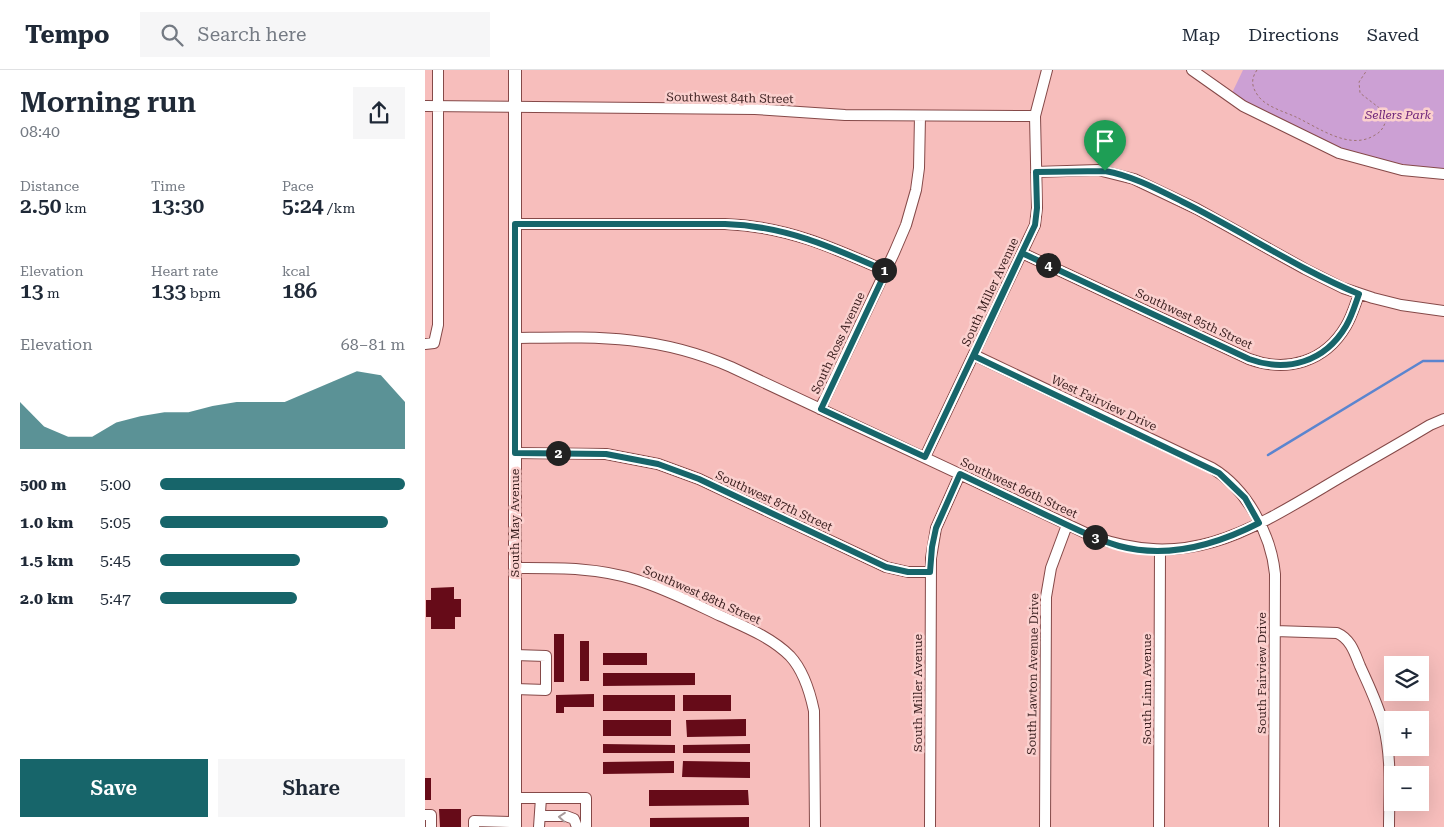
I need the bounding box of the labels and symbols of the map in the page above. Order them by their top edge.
street label: Southwest 84th Street [666,90,794,106]
park label: Sellers Park [1364,108,1432,122]
pin [1084,120,1126,171]
street label: South Miller Avenue [959,235,1021,348]
pin: 4 [1035,252,1061,278]
pin: 1 [871,258,897,282]
street label: Southwest 85th Street [1133,286,1255,352]
street label: South Ross Avenue [808,290,868,396]
street label: West Fairview Drive [1049,372,1159,434]
pin: 2 [545,440,571,466]
street label: Southwest 86th Street [958,455,1080,521]
street label: South May Avenue [508,468,522,577]
street label: Southwest 87th Street [713,468,835,534]
pin: 3 [1083,524,1107,550]
street label: Southwest 88th Street [641,563,763,627]
street label: South Lawton Avenue Drive [1025,593,1041,755]
street label: South Fairview Drive [1255,612,1269,734]
street label: South Linn Avenue [1140,633,1154,744]
street label: South Miller Avenue [911,634,925,752]
one-way arrow [557,812,565,823]

